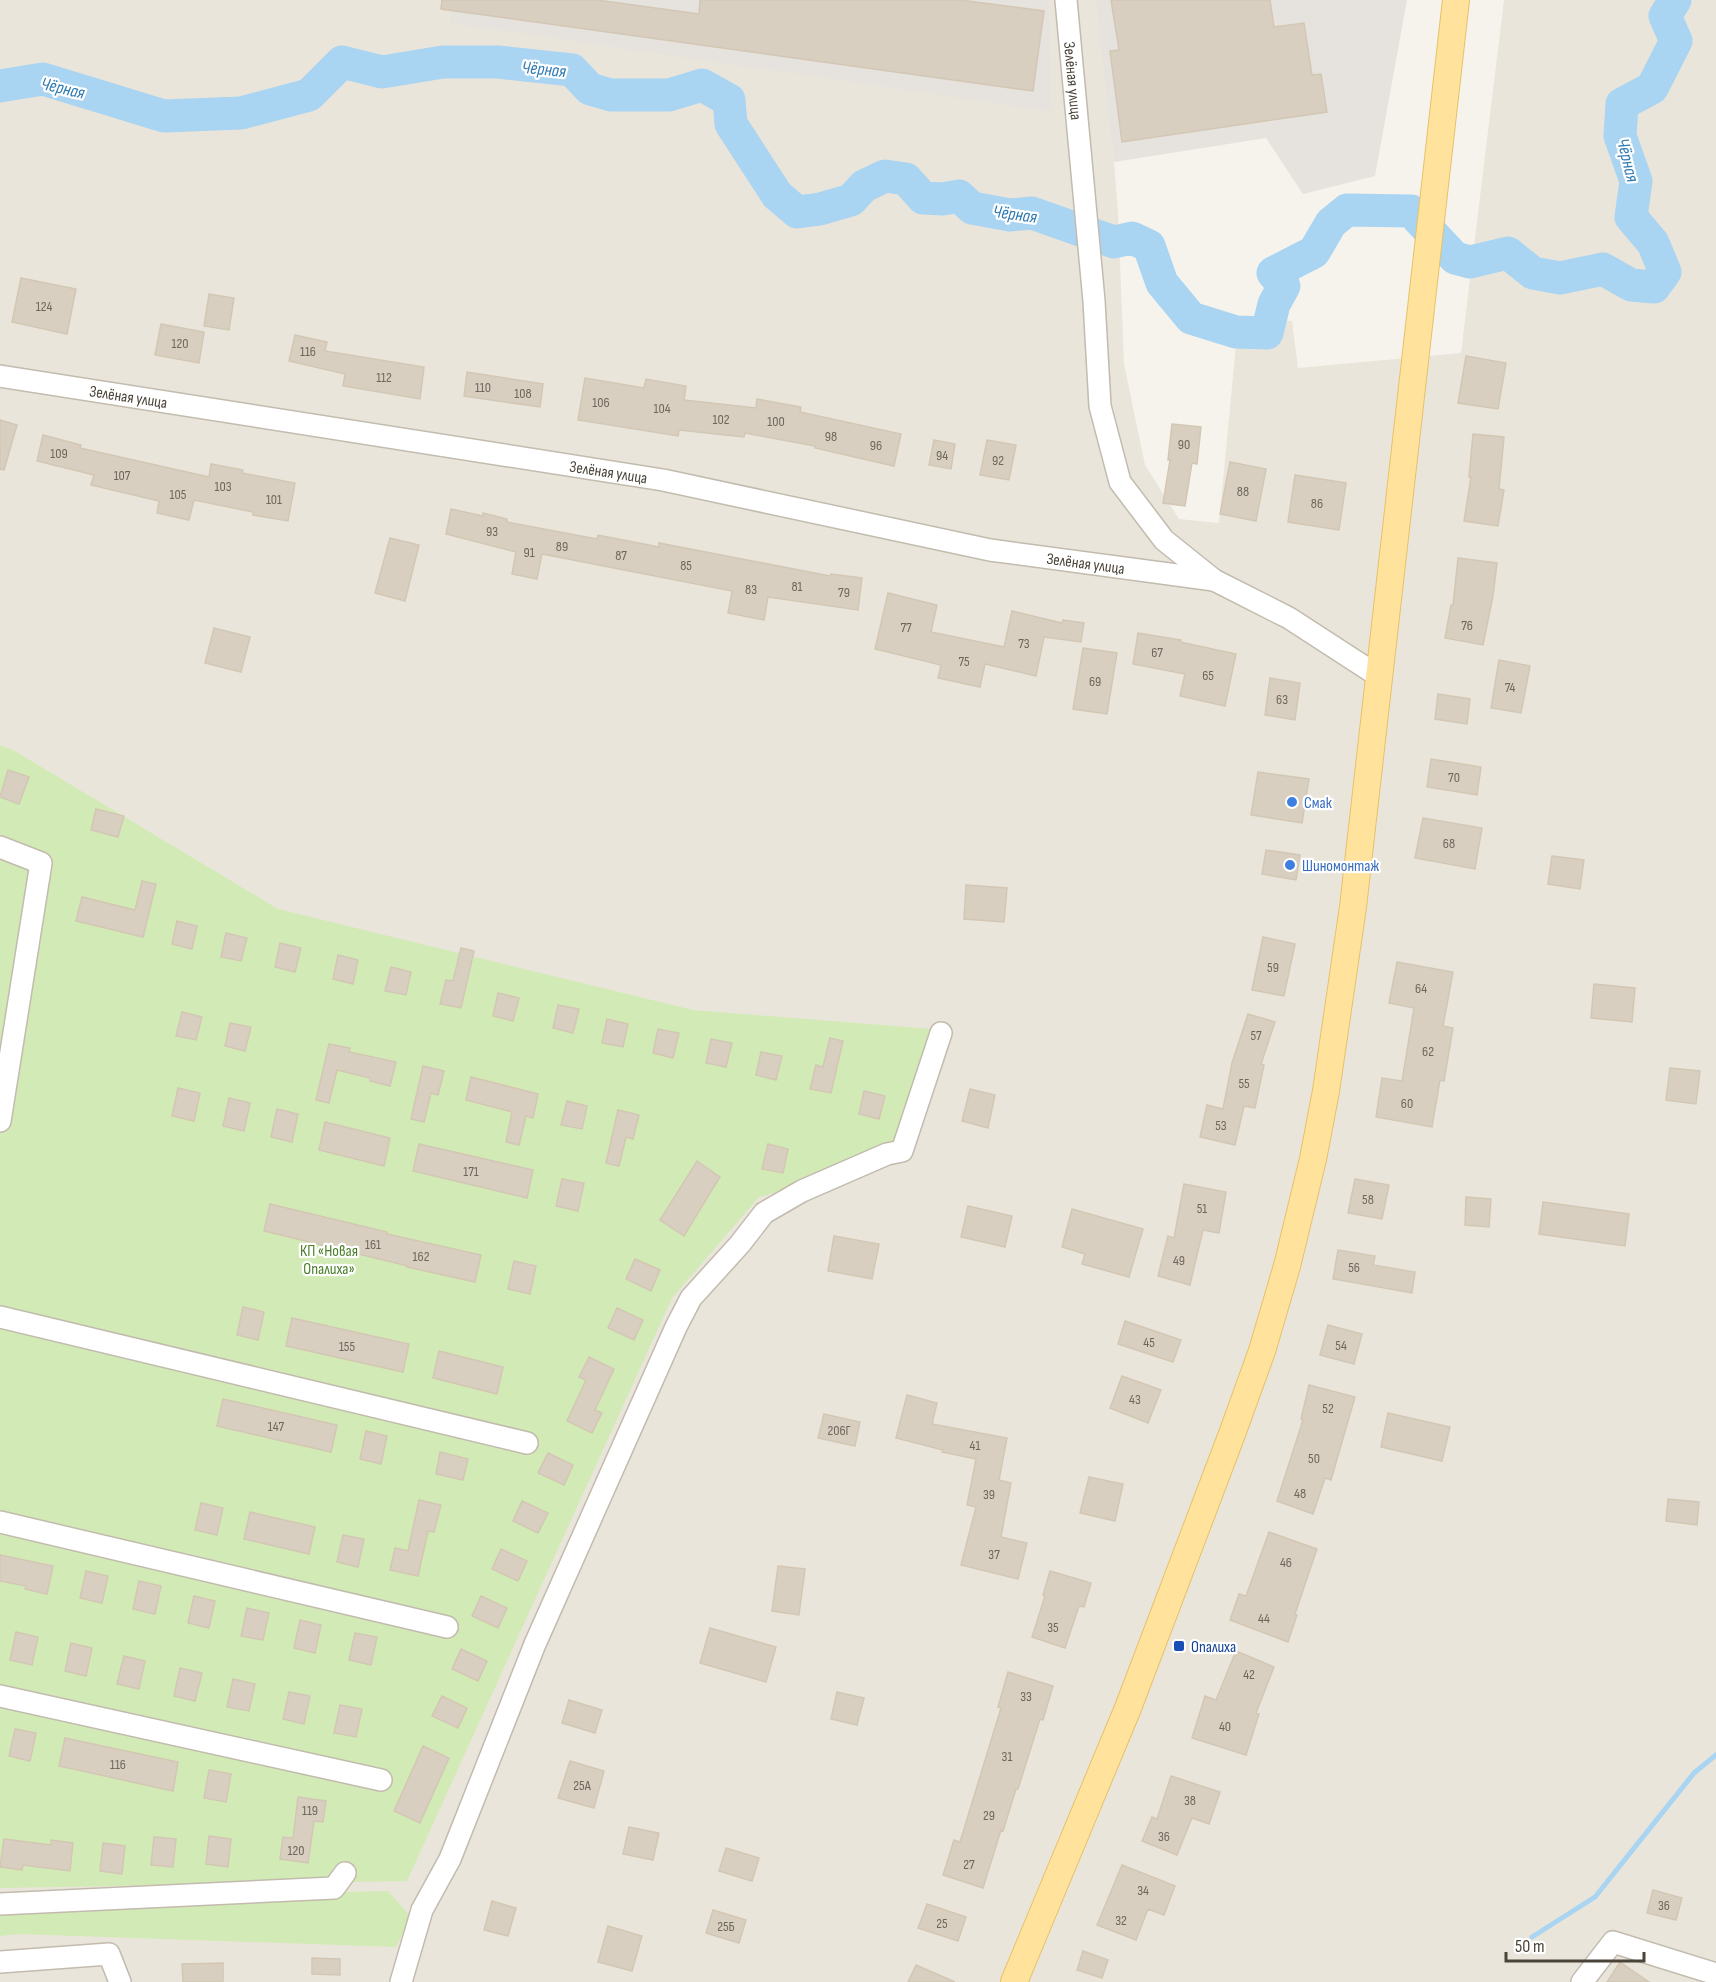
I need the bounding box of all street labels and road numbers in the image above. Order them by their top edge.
street label: Зелёная улица [1059,41,1085,121]
street label: Зелёная улица [88,382,168,413]
street label: Зелёная улица [568,457,649,488]
street label: Зелёная улица [1045,550,1126,579]

